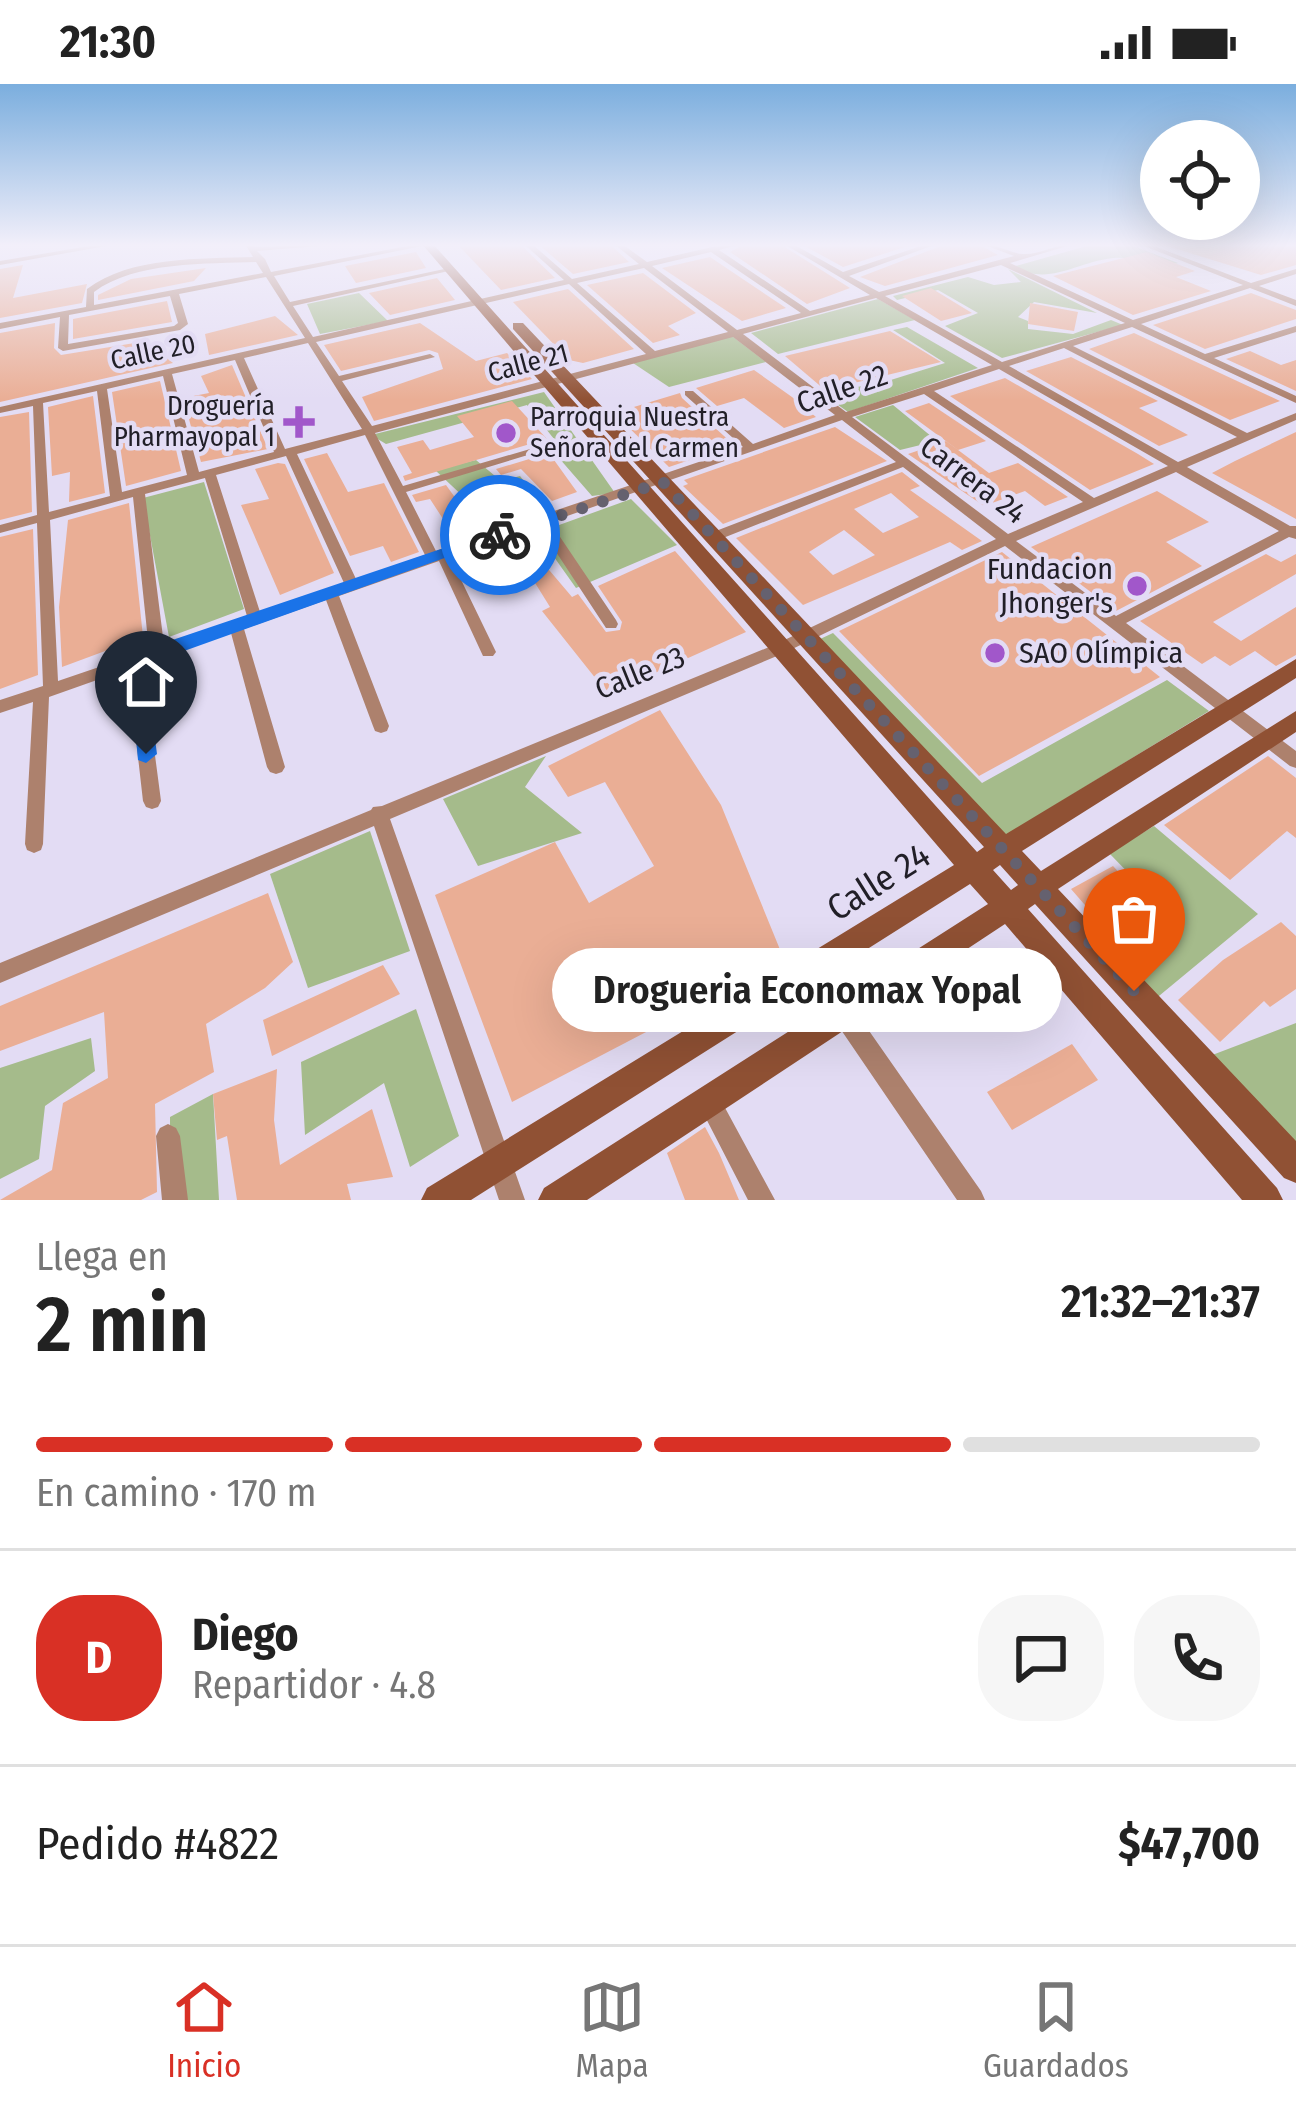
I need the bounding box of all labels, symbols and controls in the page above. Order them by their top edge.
text: 21:30 [60,15,156,69]
map controls [1140,120,1260,240]
button: locate [1140,120,1260,240]
street label: Calle 20 [108,327,198,377]
street label: Calle 21 [484,337,572,389]
street label: Calle 22 [792,357,892,421]
place label: Droguería Pharmayopal 1 [114,390,275,453]
place label: Parroquia Nuestra Señora del Carmen [530,401,739,464]
marker: Droguería Pharmayopal 1 [286,409,312,435]
marker: Parroquia Nuestra Señora del Carmen [493,420,519,446]
street label: Carrera 24 [913,429,1033,531]
courier [440,475,560,595]
icon: bike [467,502,533,568]
place label: Fundacion Jhonger's [987,551,1113,621]
marker: Fundacion Jhonger's [1124,573,1150,599]
pin [95,631,197,754]
place label: SAO Olímpica [1019,635,1183,671]
street label: Calle 23 [590,639,690,707]
marker: SAO Olímpica [982,640,1008,666]
icon: home [113,649,179,715]
street label: Calle 24 [819,833,938,930]
pin [1083,868,1185,991]
icon: bag [1101,886,1167,952]
callout: Drogueria Economax Yopal [552,949,1062,1033]
text: Drogueria Economax Yopal [593,967,1021,1013]
text: Llega en [36,1234,168,1280]
text: 21:32–21:37 [1061,1275,1260,1329]
text: 2 min [36,1278,209,1372]
text: En camino · 170 m [36,1470,317,1516]
button: chat [978,1595,1104,1721]
button: phone [1134,1595,1260,1721]
text: Diego [192,1608,299,1662]
text: D [86,1631,112,1685]
text: Repartidor · 4.8 [192,1662,436,1708]
text: Pedido #4822 [36,1817,279,1871]
text: $47,700 [1118,1817,1260,1871]
tab: Inicio [167,1974,241,2086]
tab: Mapa [576,1974,649,2086]
tab: Guardados [983,1974,1129,2086]

